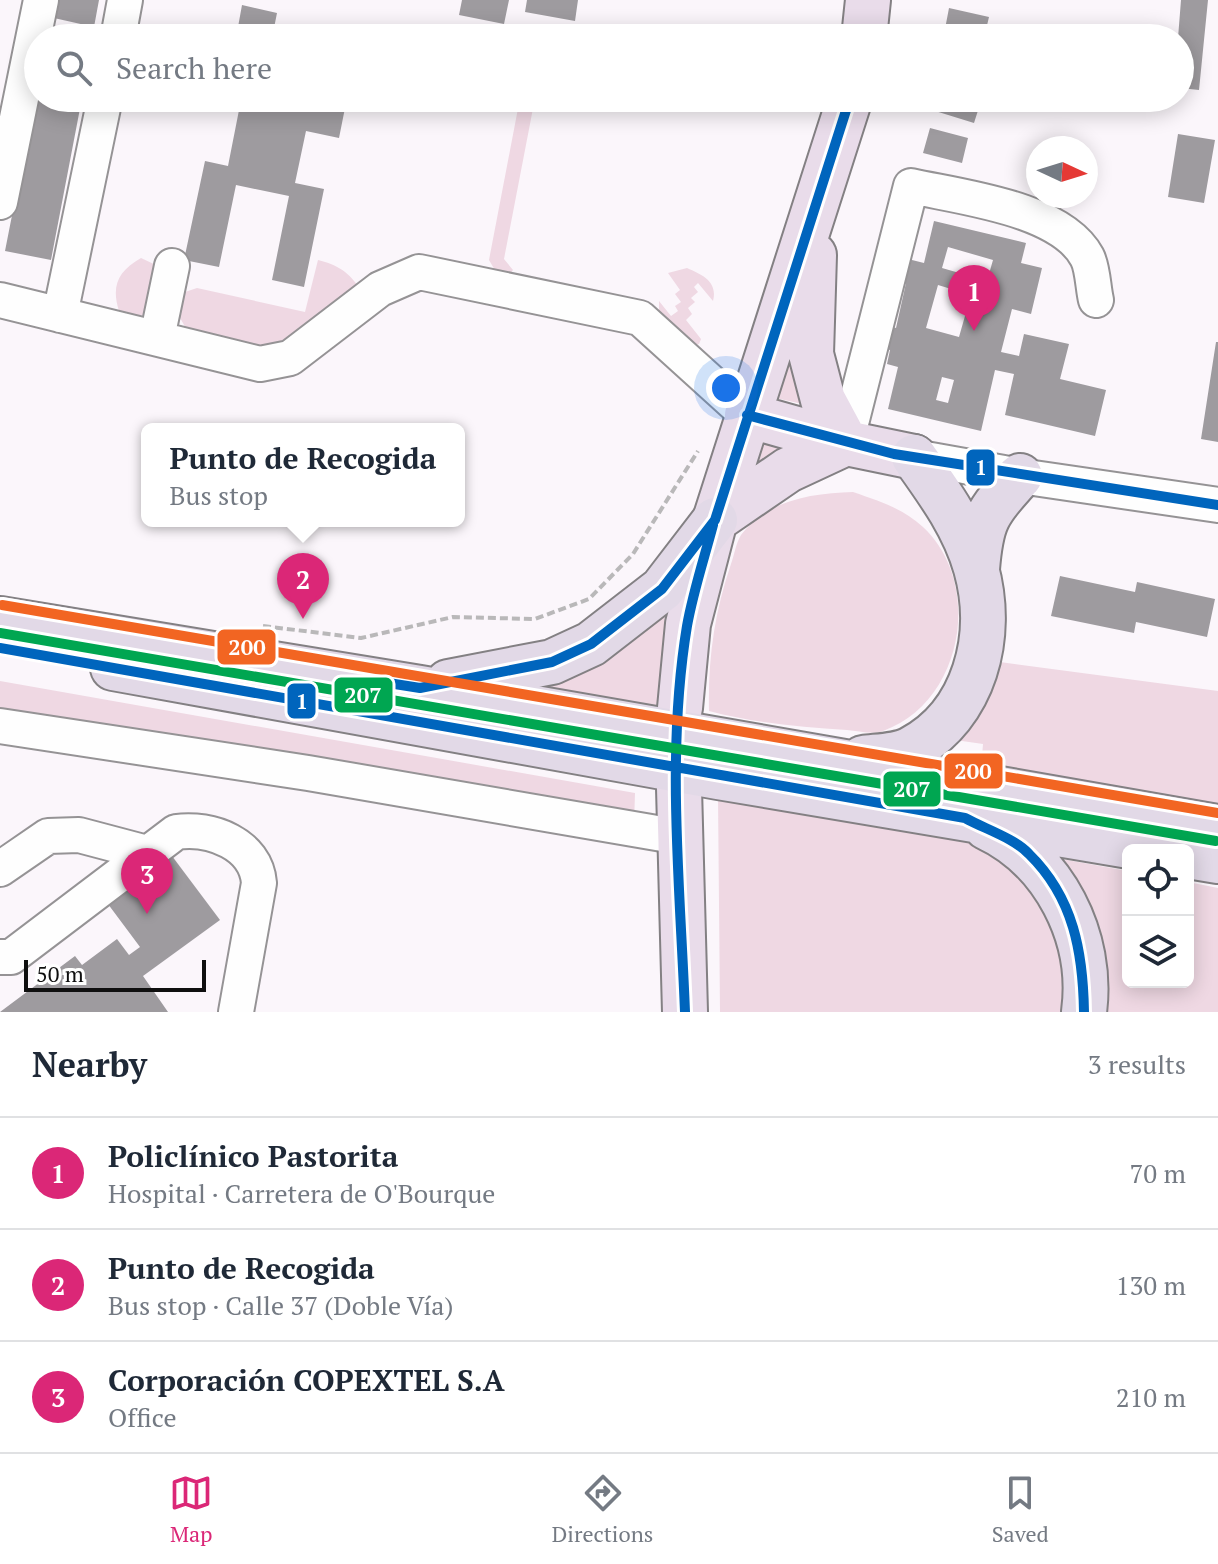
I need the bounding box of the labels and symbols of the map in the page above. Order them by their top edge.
north arrow [1026,136,1098,208]
pin: 1 [948,265,1000,331]
your location [706,368,746,408]
line badge: 1 [965,448,996,487]
text: 1 [975,452,987,481]
pin: 2 [277,553,329,619]
line badge: 200 [216,628,277,666]
text: 200 [228,632,266,661]
line badge: 207 [333,676,394,714]
text: 207 [344,680,382,709]
line badge: 1 [286,682,317,720]
text: 1 [296,686,308,715]
line badge: 200 [943,752,1004,790]
text: 200 [954,756,992,785]
line badge: 207 [882,770,942,808]
text: 207 [893,774,931,803]
pin: 3 [121,848,173,914]
scale bar [24,956,206,992]

